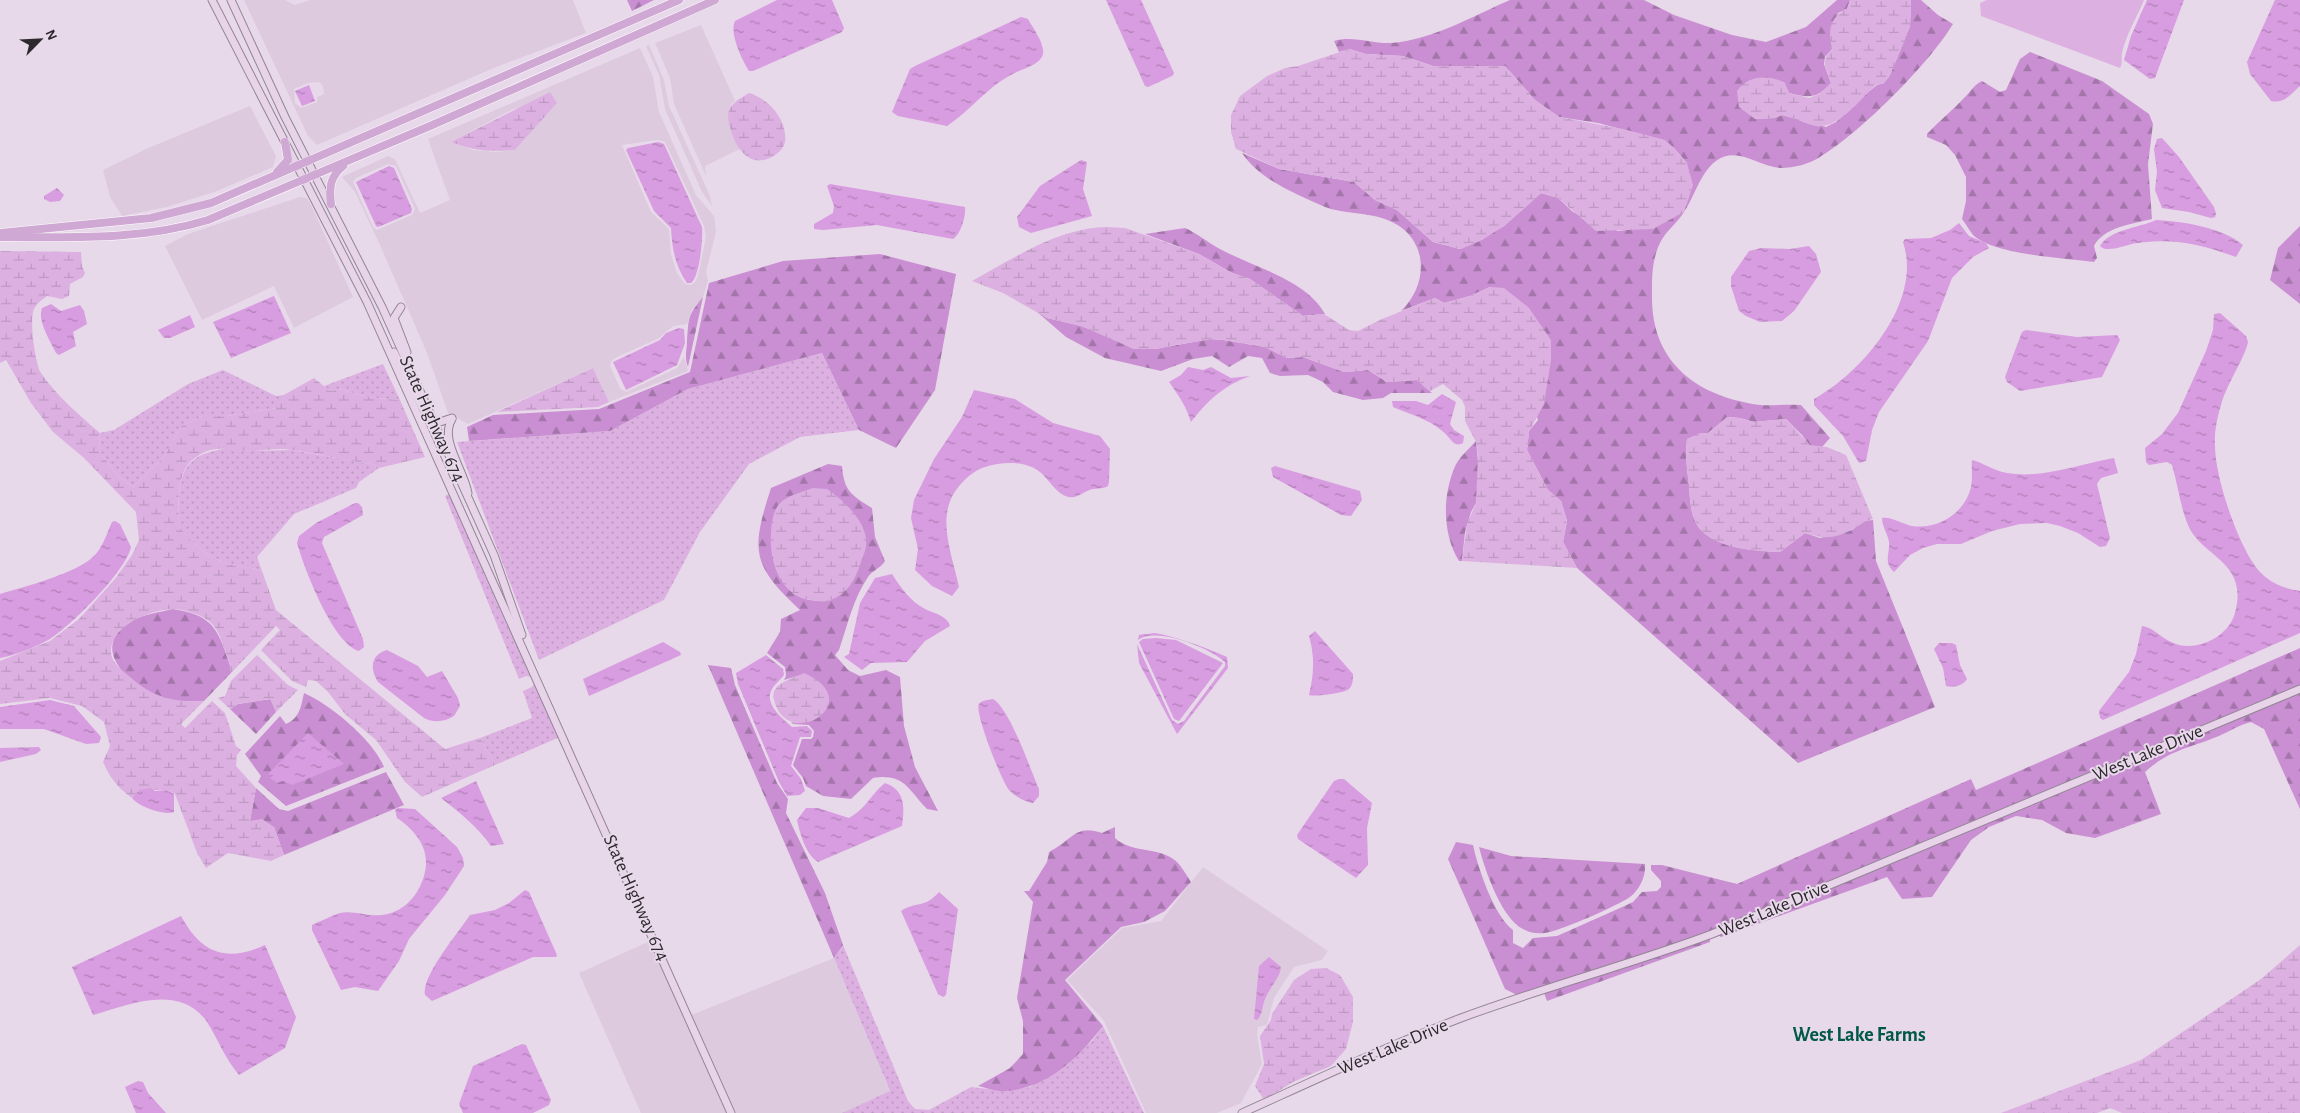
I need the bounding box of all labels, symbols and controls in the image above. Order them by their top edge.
north arrow [15,15,65,65]
text: N [43,28,59,42]
street label: State Highway 674 [396,353,468,485]
street label: West Lake Drive [2090,721,2206,785]
street label: State Highway 674 [600,832,672,964]
street label: West Lake Drive [1716,877,1832,941]
street label: West Lake Drive [1335,1015,1451,1079]
district label: West Lake Farms [1792,1025,1926,1045]

